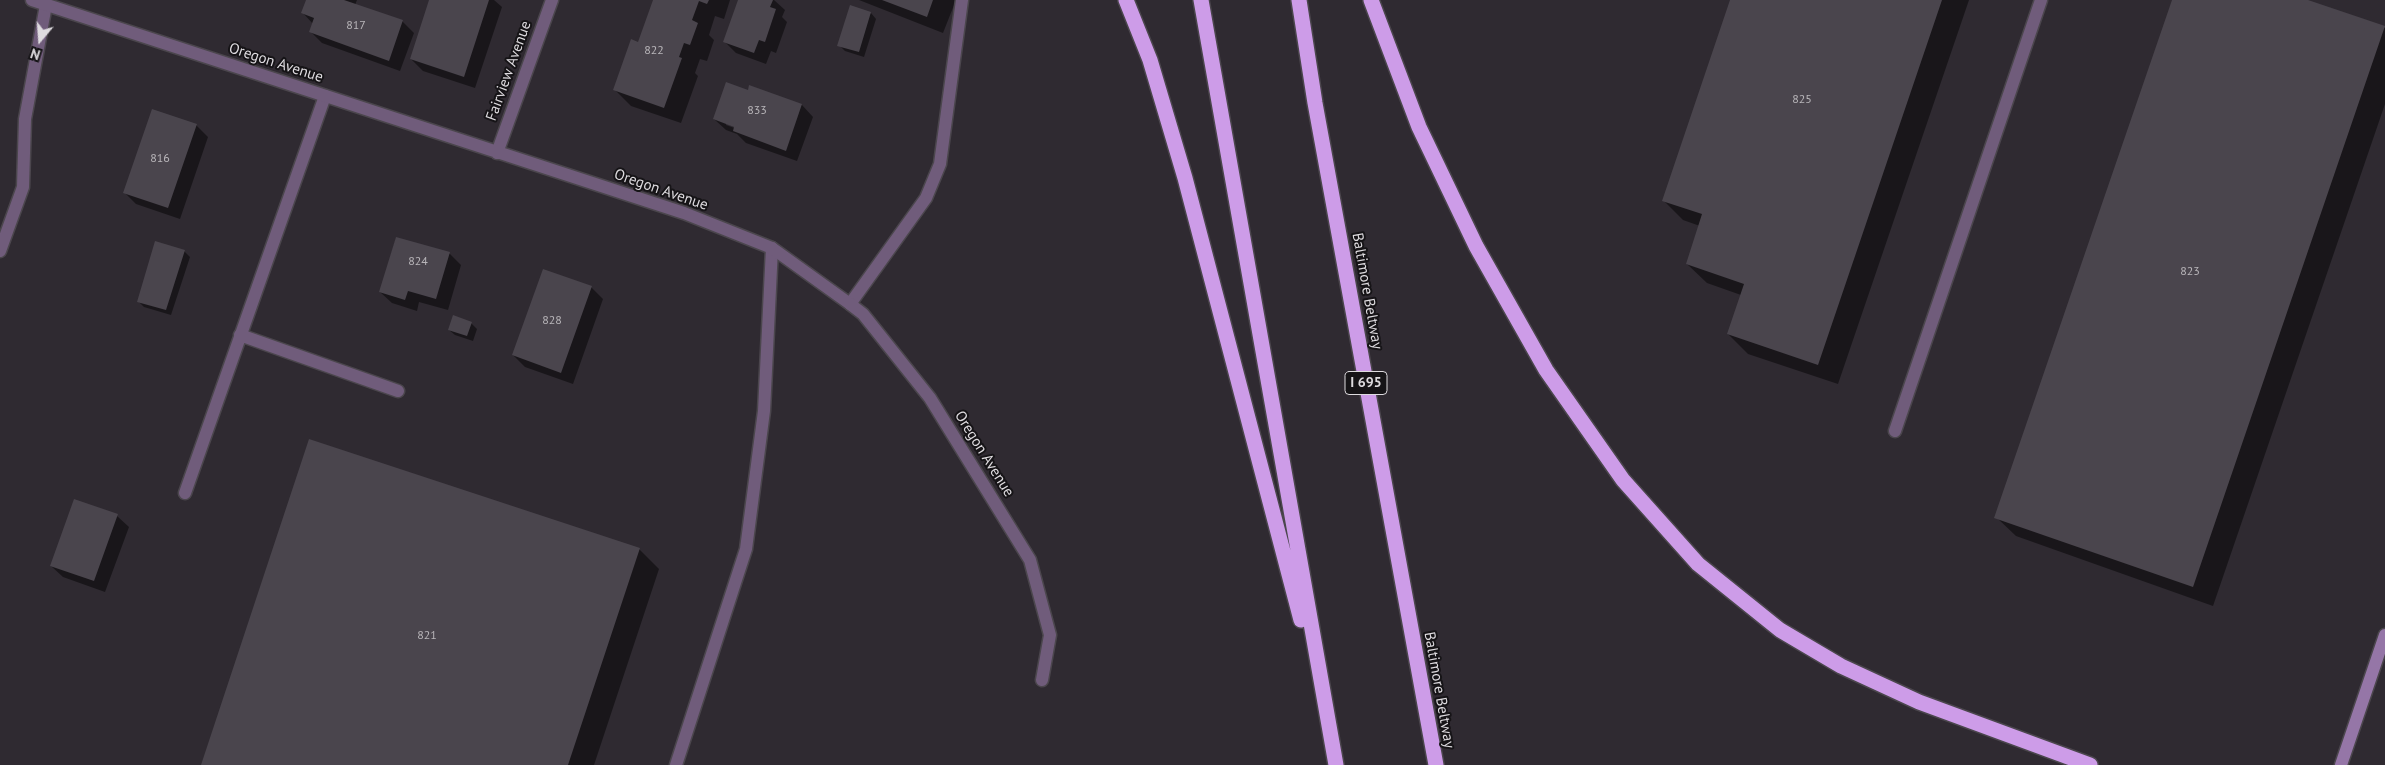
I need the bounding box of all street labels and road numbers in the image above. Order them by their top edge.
street label: Fairview Avenue [483,19,535,123]
street label: Oregon Avenue [227,39,325,87]
street label: Oregon Avenue [612,166,710,214]
street label: Baltimore Beltway [1348,231,1386,351]
road number: I 695 [1345,372,1387,394]
street label: Oregon Avenue [950,408,1018,500]
street label: Baltimore Beltway [1420,630,1458,750]

